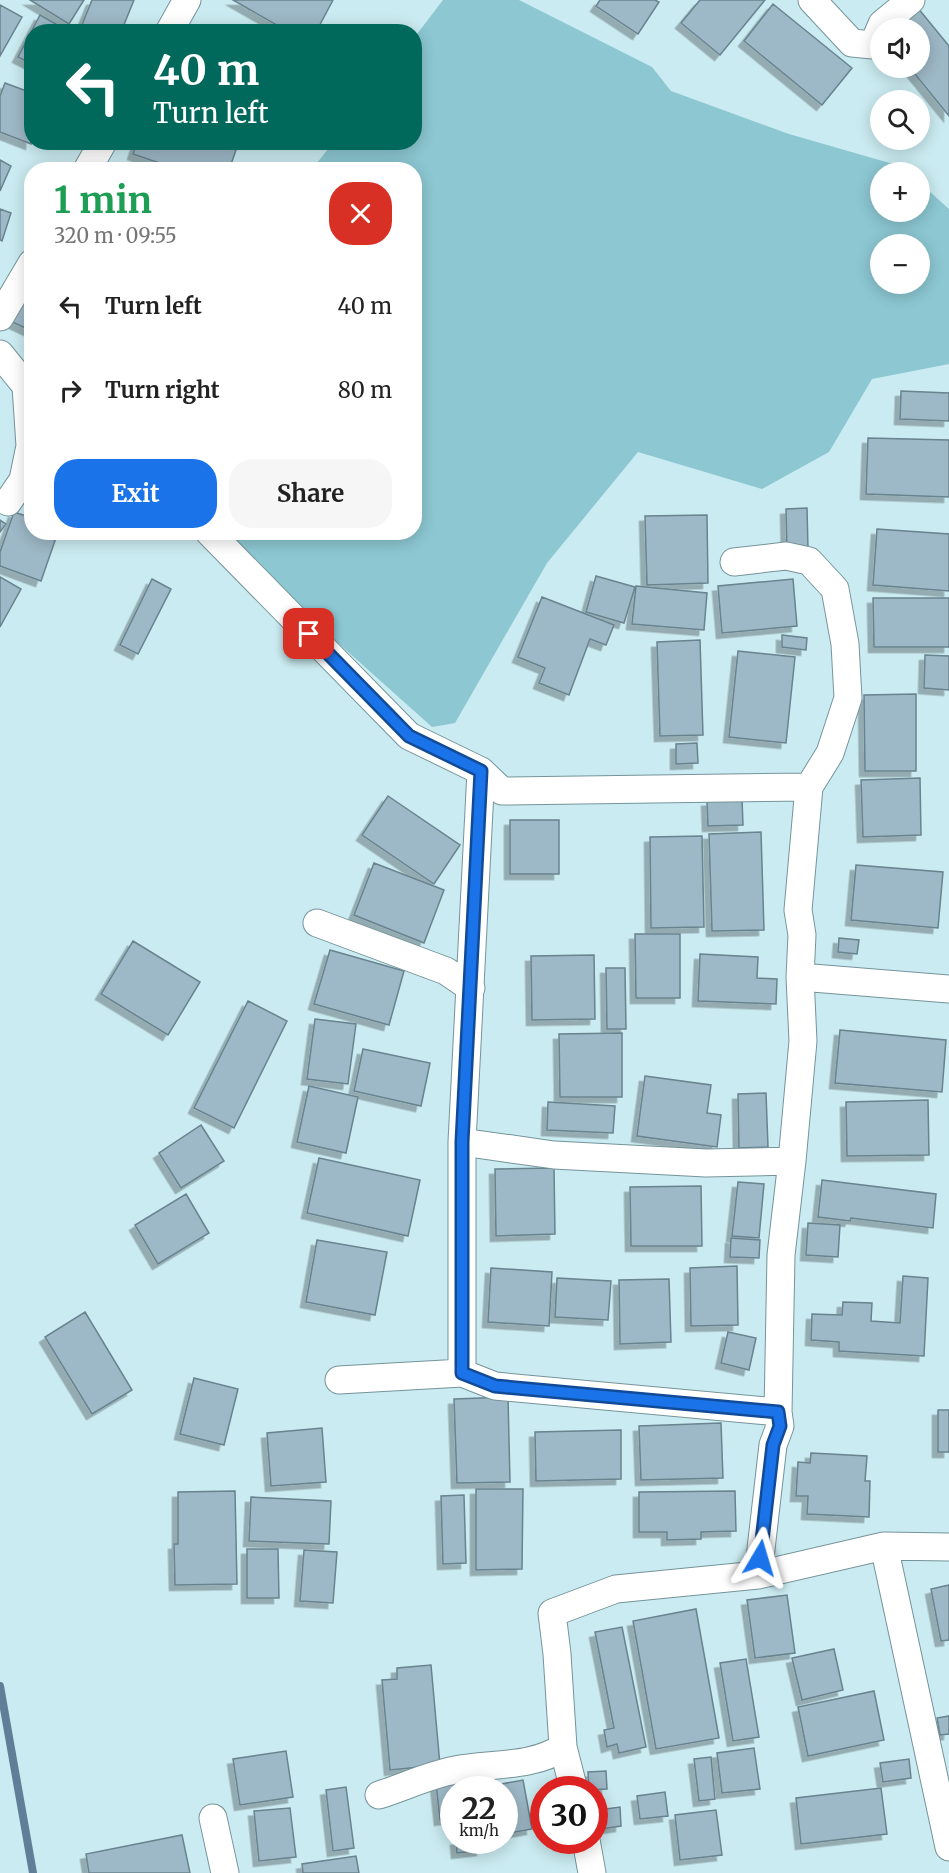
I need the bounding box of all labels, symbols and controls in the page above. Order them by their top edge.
map controls [870,18,930,294]
button: sound [870,18,930,78]
text: 40 m [153,44,259,96]
icon: left [54,48,132,126]
button: search [870,90,930,150]
text: Turn left [153,96,268,130]
button: + [870,162,930,222]
text: 1 min [54,178,152,223]
button: close [329,182,392,245]
text: 320 m · 09:55 [54,223,177,248]
button: − [870,234,930,294]
icon: left [54,290,87,323]
text: Turn left [105,292,202,320]
text: 40 m [337,292,392,320]
icon: right [54,374,87,407]
text: Turn right [105,376,219,404]
text: 80 m [338,376,392,404]
button: Exit [54,459,217,528]
button: Share [229,459,392,528]
pin [283,608,334,659]
icon: arrive [292,617,325,650]
position arrow [728,1526,792,1590]
speed limit sign: 30 [530,1776,608,1854]
text: 22 [462,1789,496,1827]
text: km/h [459,1821,499,1840]

